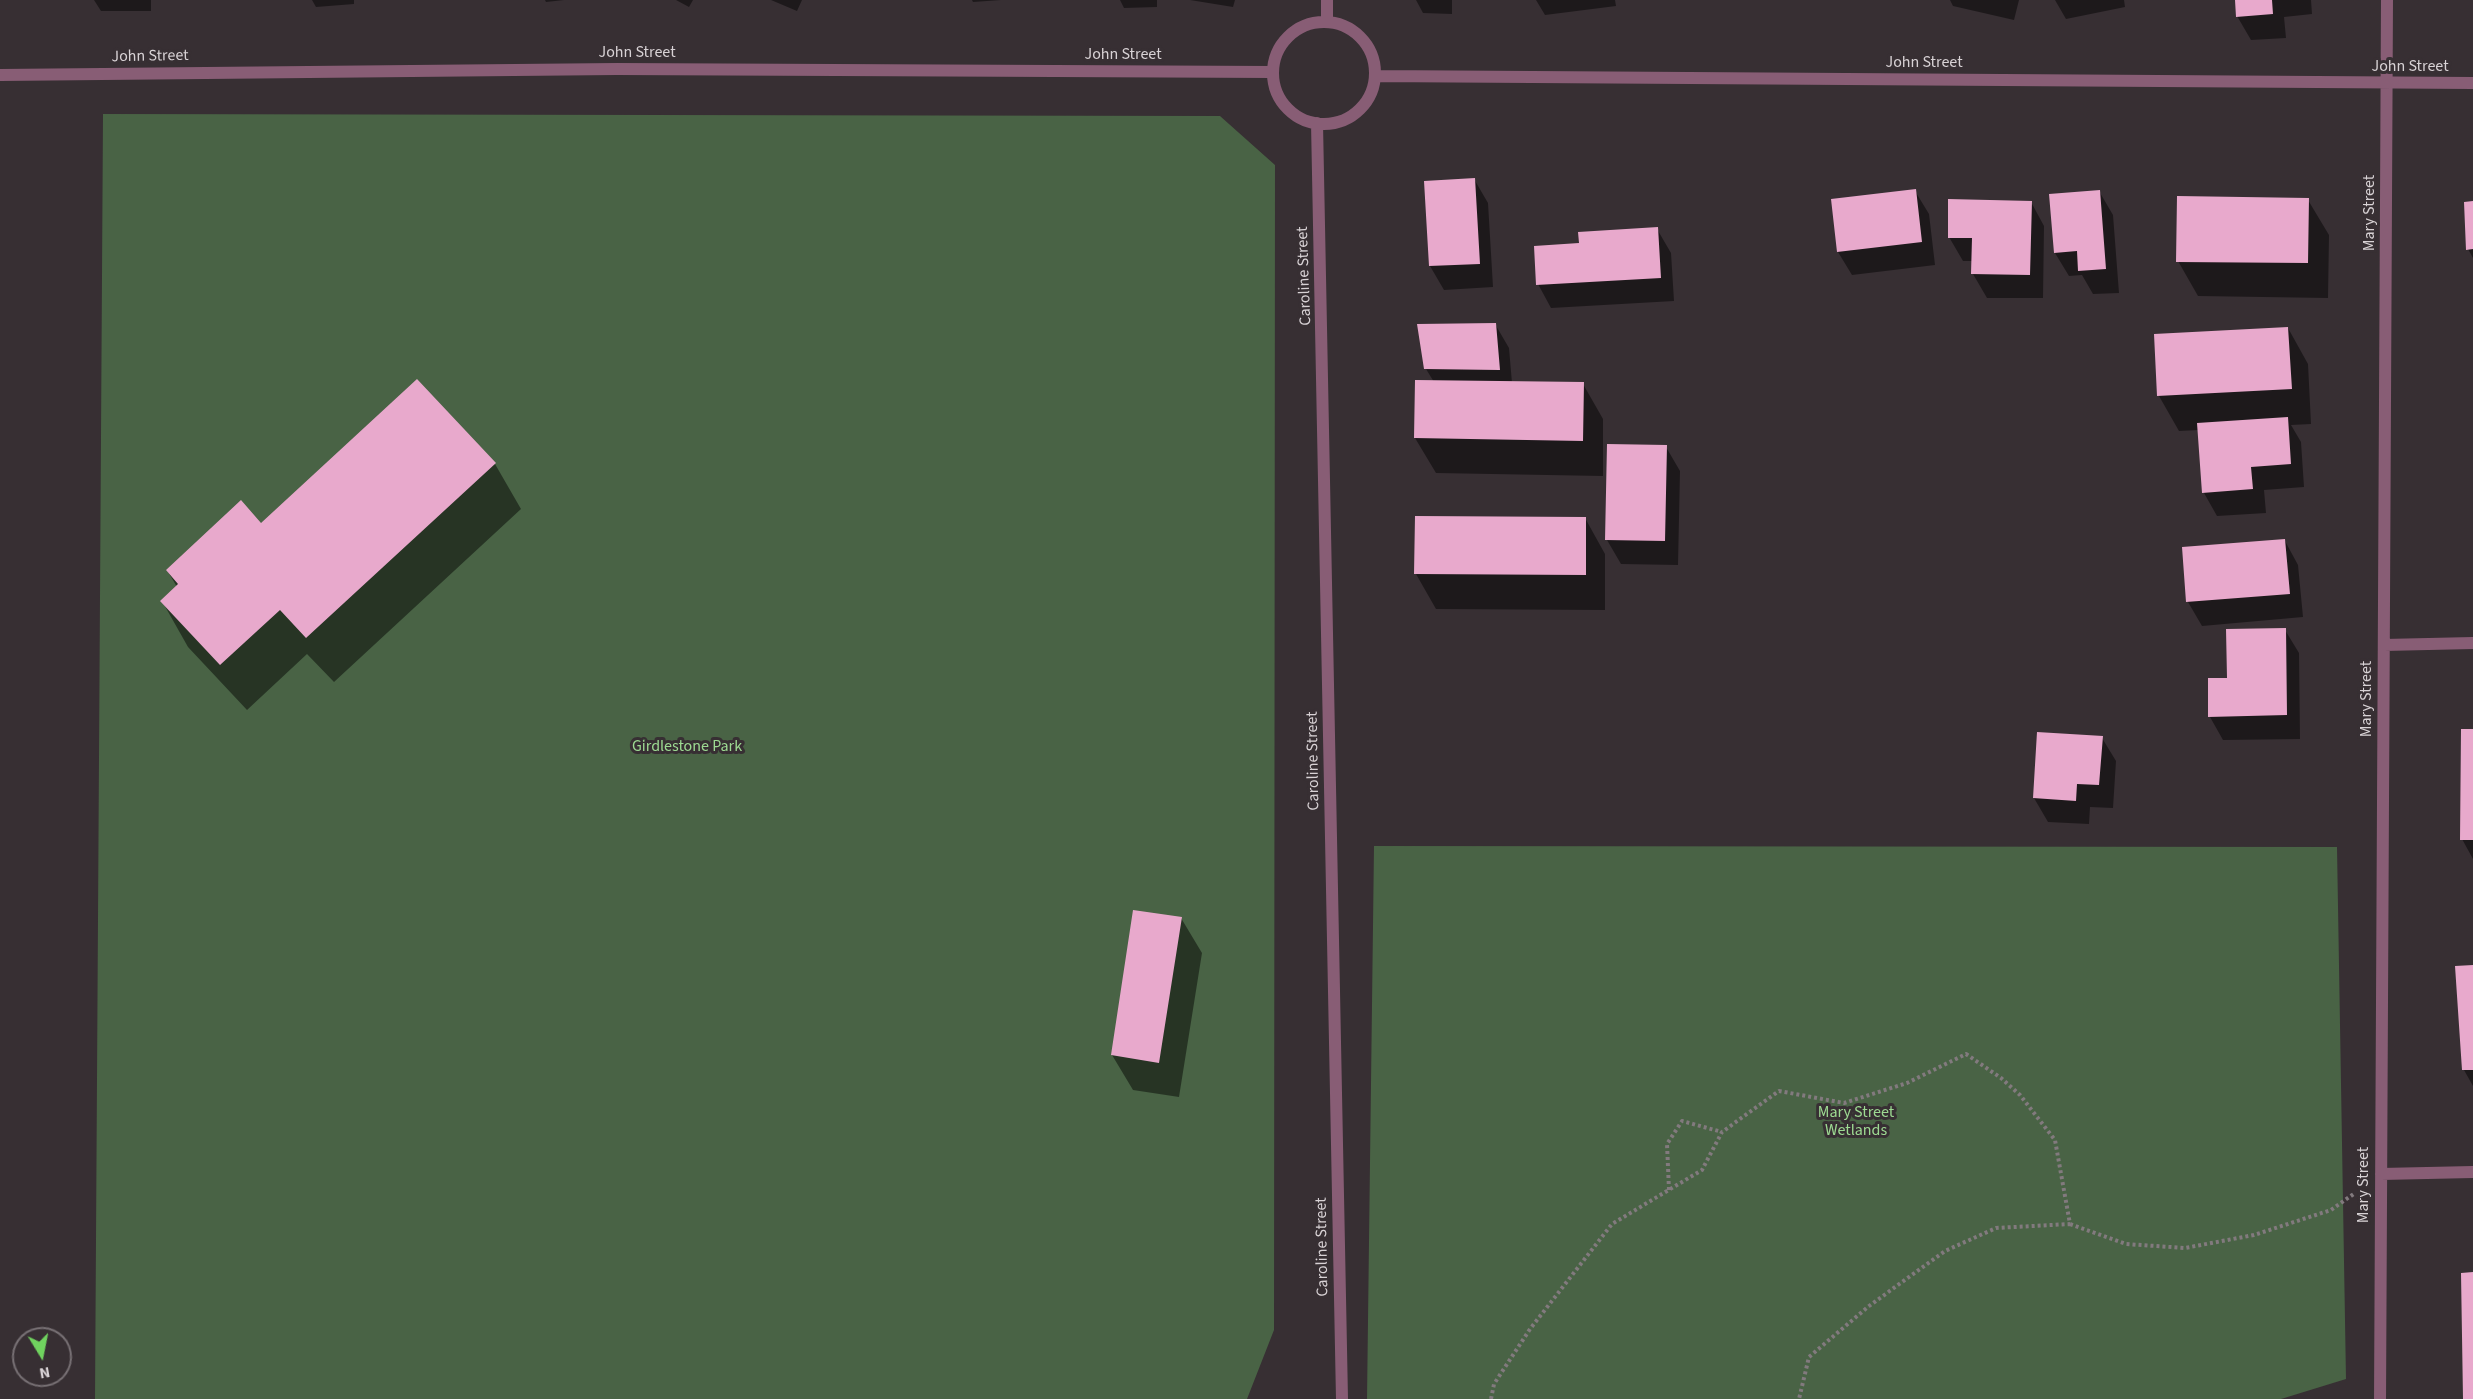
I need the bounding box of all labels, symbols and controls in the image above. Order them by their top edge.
street label: John Street [598,43,676,63]
street label: John Street [1084,45,1162,65]
street label: John Street [111,47,189,67]
street label: John Street [1885,53,1963,73]
street label: John Street [2371,57,2449,77]
street label: Mary Street [2360,175,2380,251]
street label: Caroline Street [1294,226,1316,326]
street label: Mary Street [2357,661,2377,737]
street label: Caroline Street [1304,711,1324,811]
park label: Girdlestone Park [632,737,742,757]
park label: Mary Street Wetlands [1818,1103,1894,1141]
street label: Mary Street [2354,1147,2374,1223]
street label: Caroline Street [1313,1197,1333,1297]
north arrow [12,1327,72,1387]
text: N [38,1361,52,1385]

